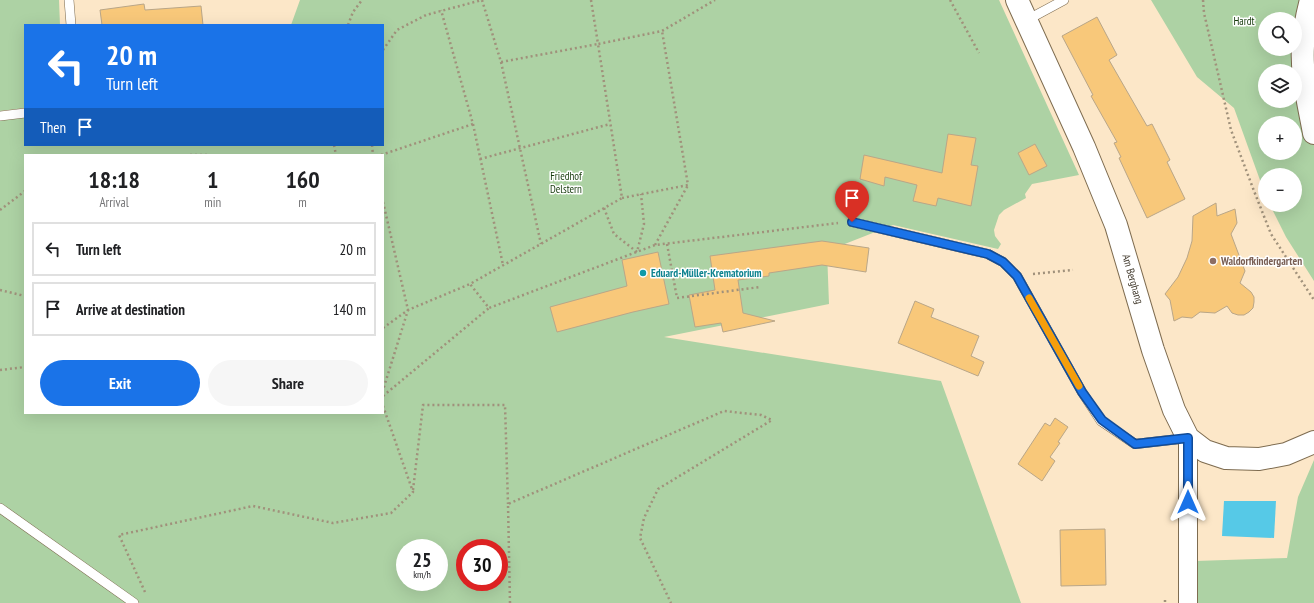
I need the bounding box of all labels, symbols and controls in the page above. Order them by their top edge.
map controls [1258,12,1302,212]
button: search [1258,12,1302,56]
park label: Hardt [1233,14,1255,28]
text: 20 m [106,36,157,73]
icon: left [40,40,92,92]
button: layers [1258,64,1302,108]
text: Turn left [106,72,158,95]
icon: arrive [74,116,96,138]
button: + [1258,116,1302,160]
text: Then [40,118,66,137]
text: 18:18 [88,164,140,195]
text: 1 [207,164,218,195]
text: 160 [285,164,320,195]
button: − [1258,168,1302,212]
park label: Friedhof Delstern [550,169,583,196]
pin [835,181,869,222]
icon: arrive [841,187,863,209]
text: Arrival [99,194,129,211]
text: min [204,194,221,211]
text: m [298,194,307,211]
icon: left [42,238,64,260]
text: Turn left [76,240,121,259]
text: 20 m [340,240,366,259]
street label: Am Berghang [1119,253,1147,306]
place label: Waldorfkindergarten [1220,254,1302,268]
marker: Waldorfkindergarten [1208,256,1218,266]
place label: Eduard-Müller-Krematorium [651,266,762,280]
marker: Eduard-Müller-Krematorium [638,268,648,278]
icon: arrive [42,298,64,320]
text: Arrive at destination [76,300,185,319]
text: 140 m [333,300,366,319]
button: Exit [40,360,200,406]
button: Share [208,360,368,406]
position arrow [1167,481,1209,523]
speed limit sign: 30 [456,539,508,591]
text: 25 [412,547,432,573]
text: km/h [413,568,431,581]

